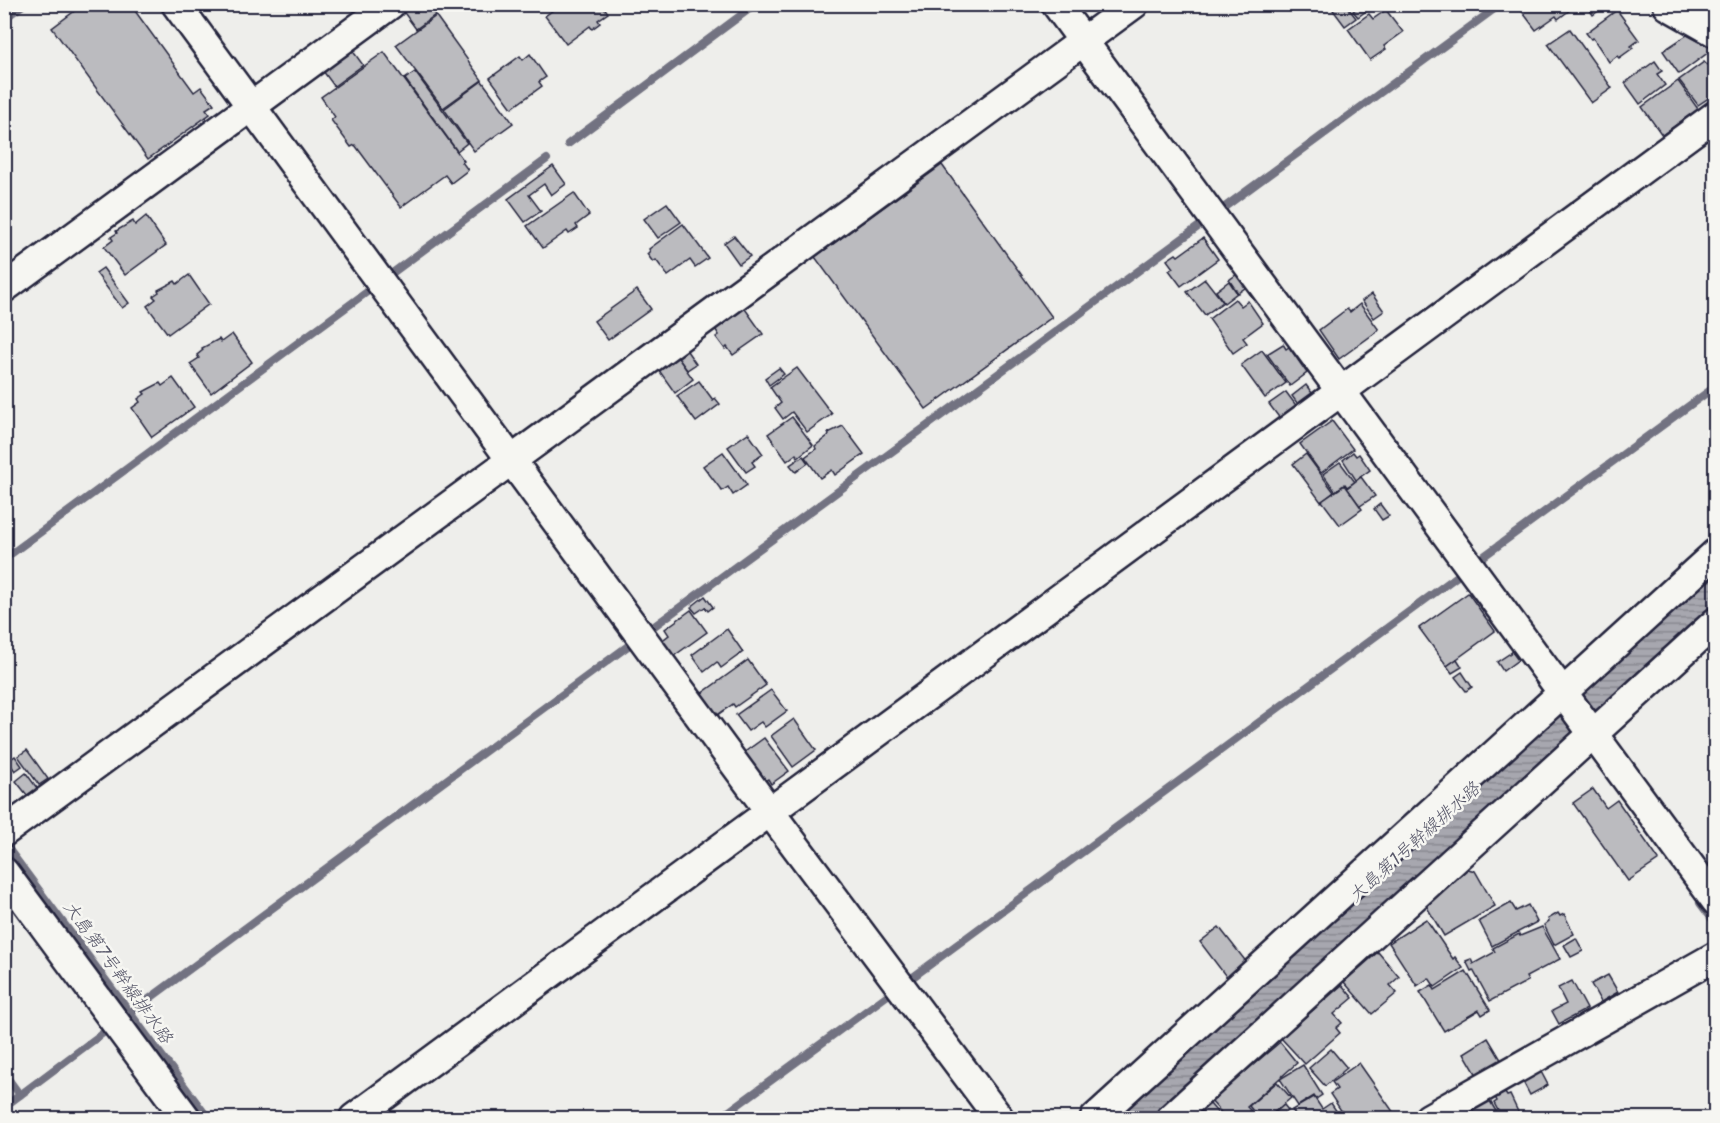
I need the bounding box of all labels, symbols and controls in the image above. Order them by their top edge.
water label: 大島第1号幹線排水路 [1344,777,1486,907]
water label: 大島第7号幹線排水路 [58,896,178,1049]

